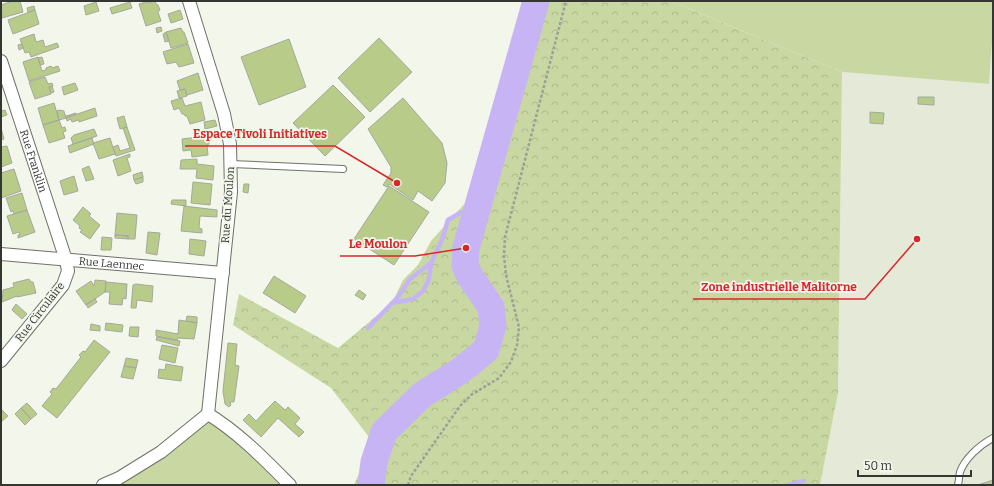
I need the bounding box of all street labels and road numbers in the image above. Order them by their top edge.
street label: Rue Franklin [17,128,50,194]
street label: Rue du Moulon [219,166,237,244]
street label: Rue Laennec [78,254,145,273]
street label: Rue Circulaire [13,280,67,344]

